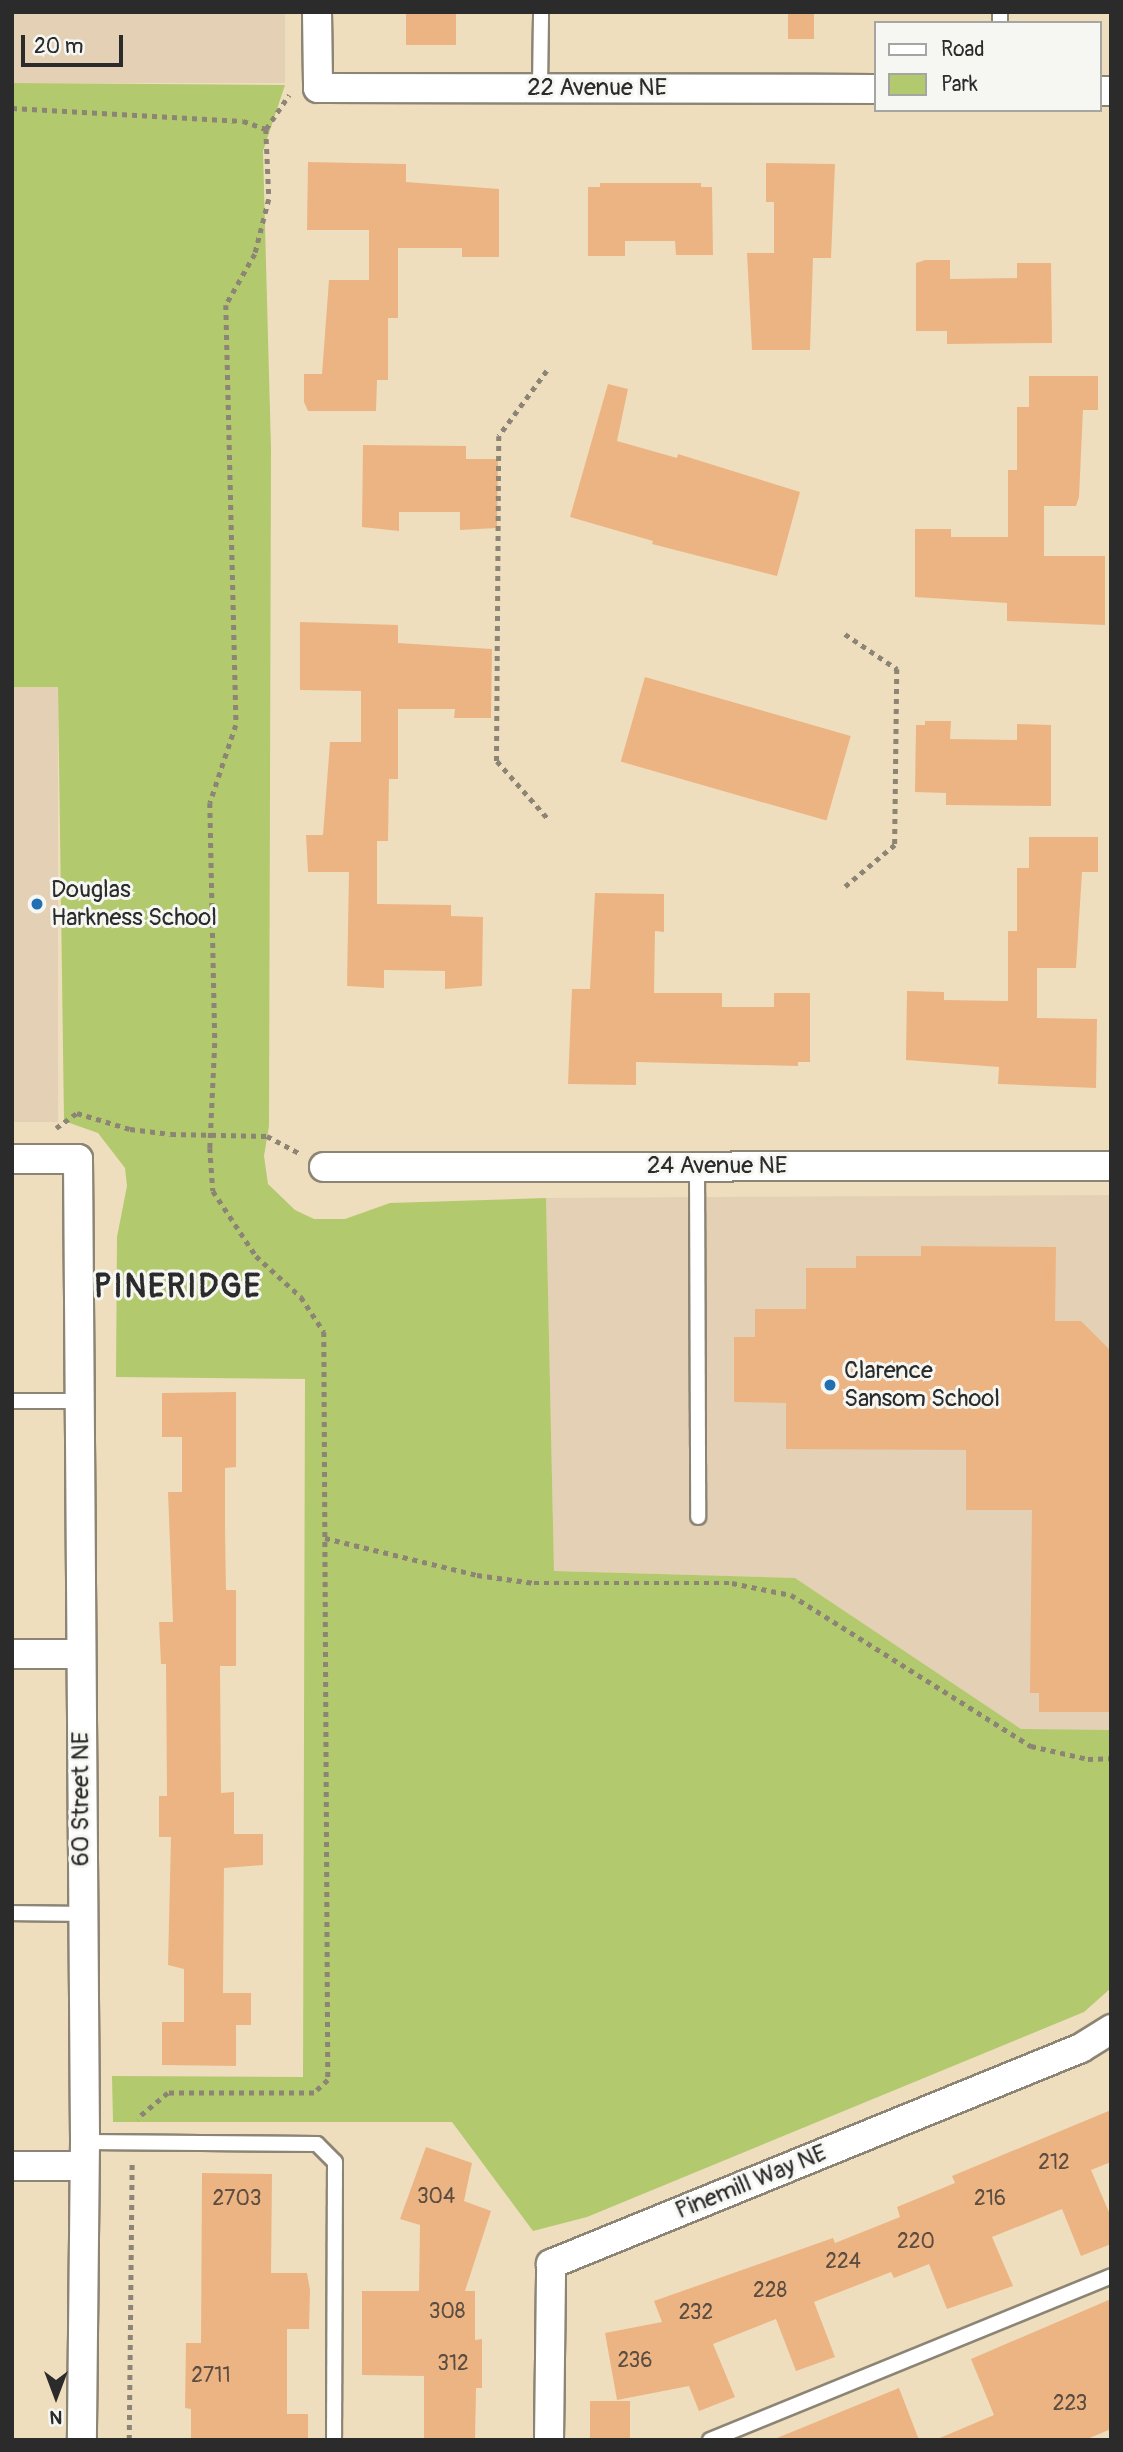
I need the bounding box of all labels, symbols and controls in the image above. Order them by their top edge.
scale bar [24,21,126,65]
legend [874,21,1102,112]
text: 20 m [34,33,83,60]
text: Road [941,36,985,63]
text: Park [941,71,978,98]
street label: 22 Avenue NE [527,74,667,102]
place label: Douglas Harkness School [51,876,217,932]
marker: Douglas Harkness School [29,896,45,912]
street label: 24 Avenue NE [647,1152,787,1180]
district label: PINERIDGE [95,1268,261,1306]
place label: Clarence Sansom School [844,1357,1000,1413]
marker: Clarence Sansom School [822,1377,838,1393]
street label: 60 Street NE [67,1732,95,1866]
street label: Pinemill Way NE [671,2139,831,2225]
house number: 212 [1038,2150,1070,2176]
house number: 304 [417,2184,455,2210]
house number: 2703 [213,2186,261,2212]
house number: 216 [974,2186,1006,2212]
house number: 220 [897,2229,935,2255]
house number: 224 [825,2249,861,2275]
house number: 228 [753,2278,787,2304]
house number: 308 [429,2299,465,2325]
house number: 232 [679,2300,713,2326]
house number: 236 [617,2348,653,2374]
house number: 312 [437,2351,469,2377]
north arrow [21,2361,91,2431]
house number: 2711 [191,2363,231,2389]
house number: 223 [1053,2391,1087,2417]
text: N [50,2405,62,2429]

